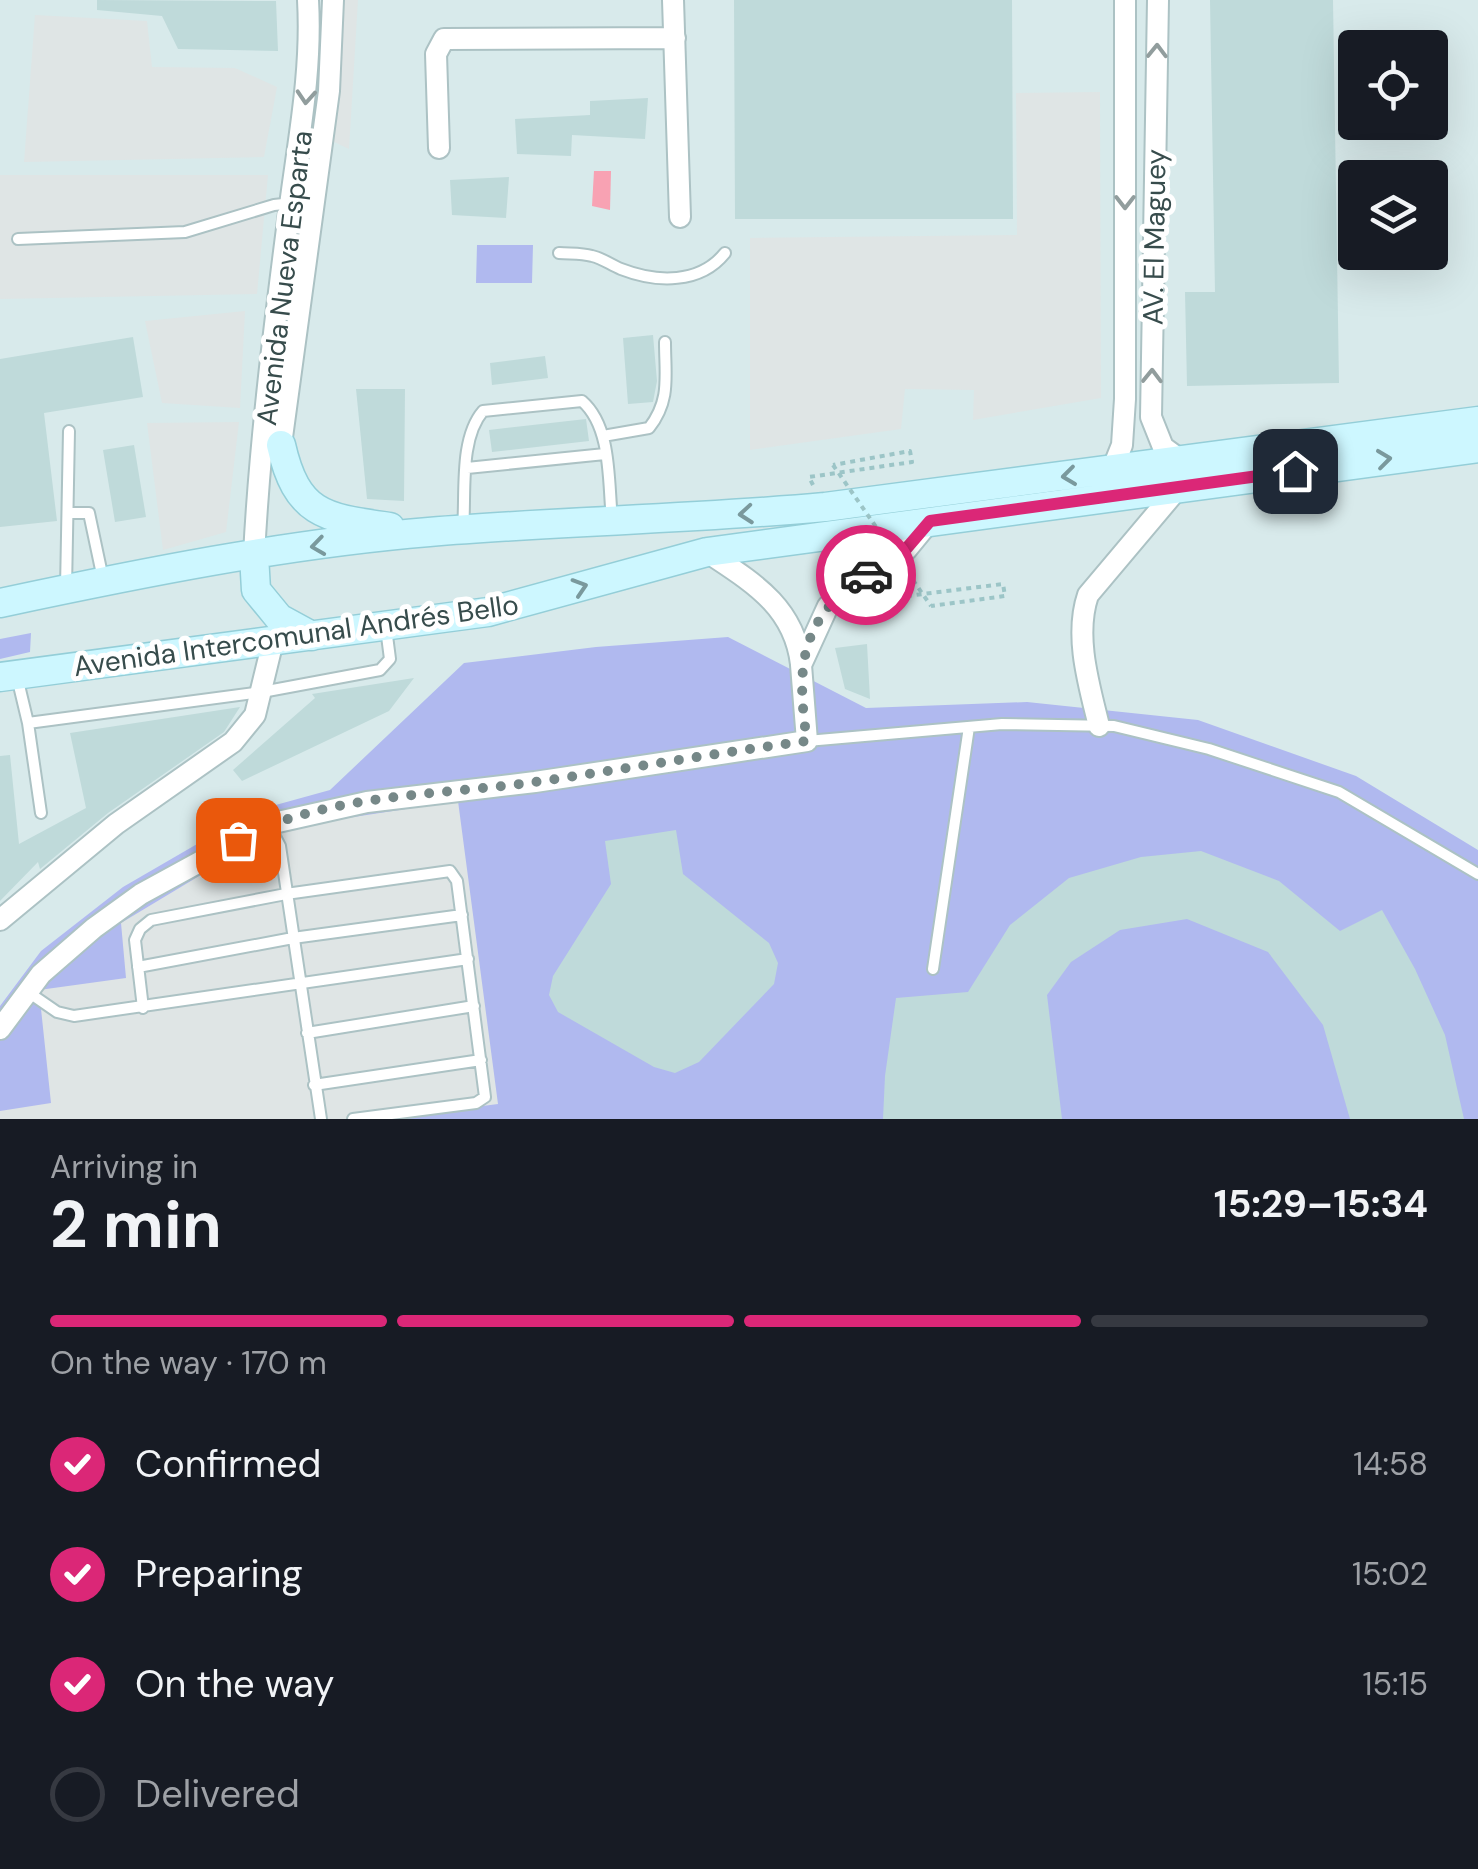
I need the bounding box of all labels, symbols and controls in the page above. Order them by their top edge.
map controls [1338,30,1448,270]
button: locate [1338,30,1448,140]
one-way arrow [1147,42,1168,58]
one-way arrow [295,90,317,106]
street label: Avenida Nueva Esparta [248,128,321,428]
street label: AV. El Maguey [1134,149,1175,325]
button: layers [1338,160,1448,270]
one-way arrow [1114,196,1136,211]
one-way arrow [1141,367,1163,382]
pin [1253,429,1338,514]
icon: home [1268,444,1323,499]
one-way arrow [1375,450,1392,471]
one-way arrow [1061,464,1078,485]
one-way arrow [738,503,754,525]
courier [816,525,916,625]
one-way arrow [310,535,326,556]
icon: car [839,548,894,603]
one-way arrow [570,579,587,599]
street label: Avenida Intercomunal Andrés Bello [71,586,521,685]
pin [196,798,281,883]
icon: bag [211,813,266,868]
text: Arriving in [50,1146,198,1188]
text: 15:29–15:34 [1214,1179,1428,1229]
text: 2 min [50,1183,222,1267]
text: On the way · 170 m [50,1342,327,1384]
icon: check [50,1437,105,1492]
text: Confirmed [135,1439,321,1489]
text: 14:58 [1353,1443,1428,1485]
icon: check [50,1547,105,1602]
text: Preparing [135,1549,303,1599]
text: 15:02 [1352,1553,1428,1595]
icon: check [50,1657,105,1712]
text: On the way [135,1659,334,1709]
text: 15:15 [1363,1663,1428,1705]
text: Delivered [135,1769,300,1819]

